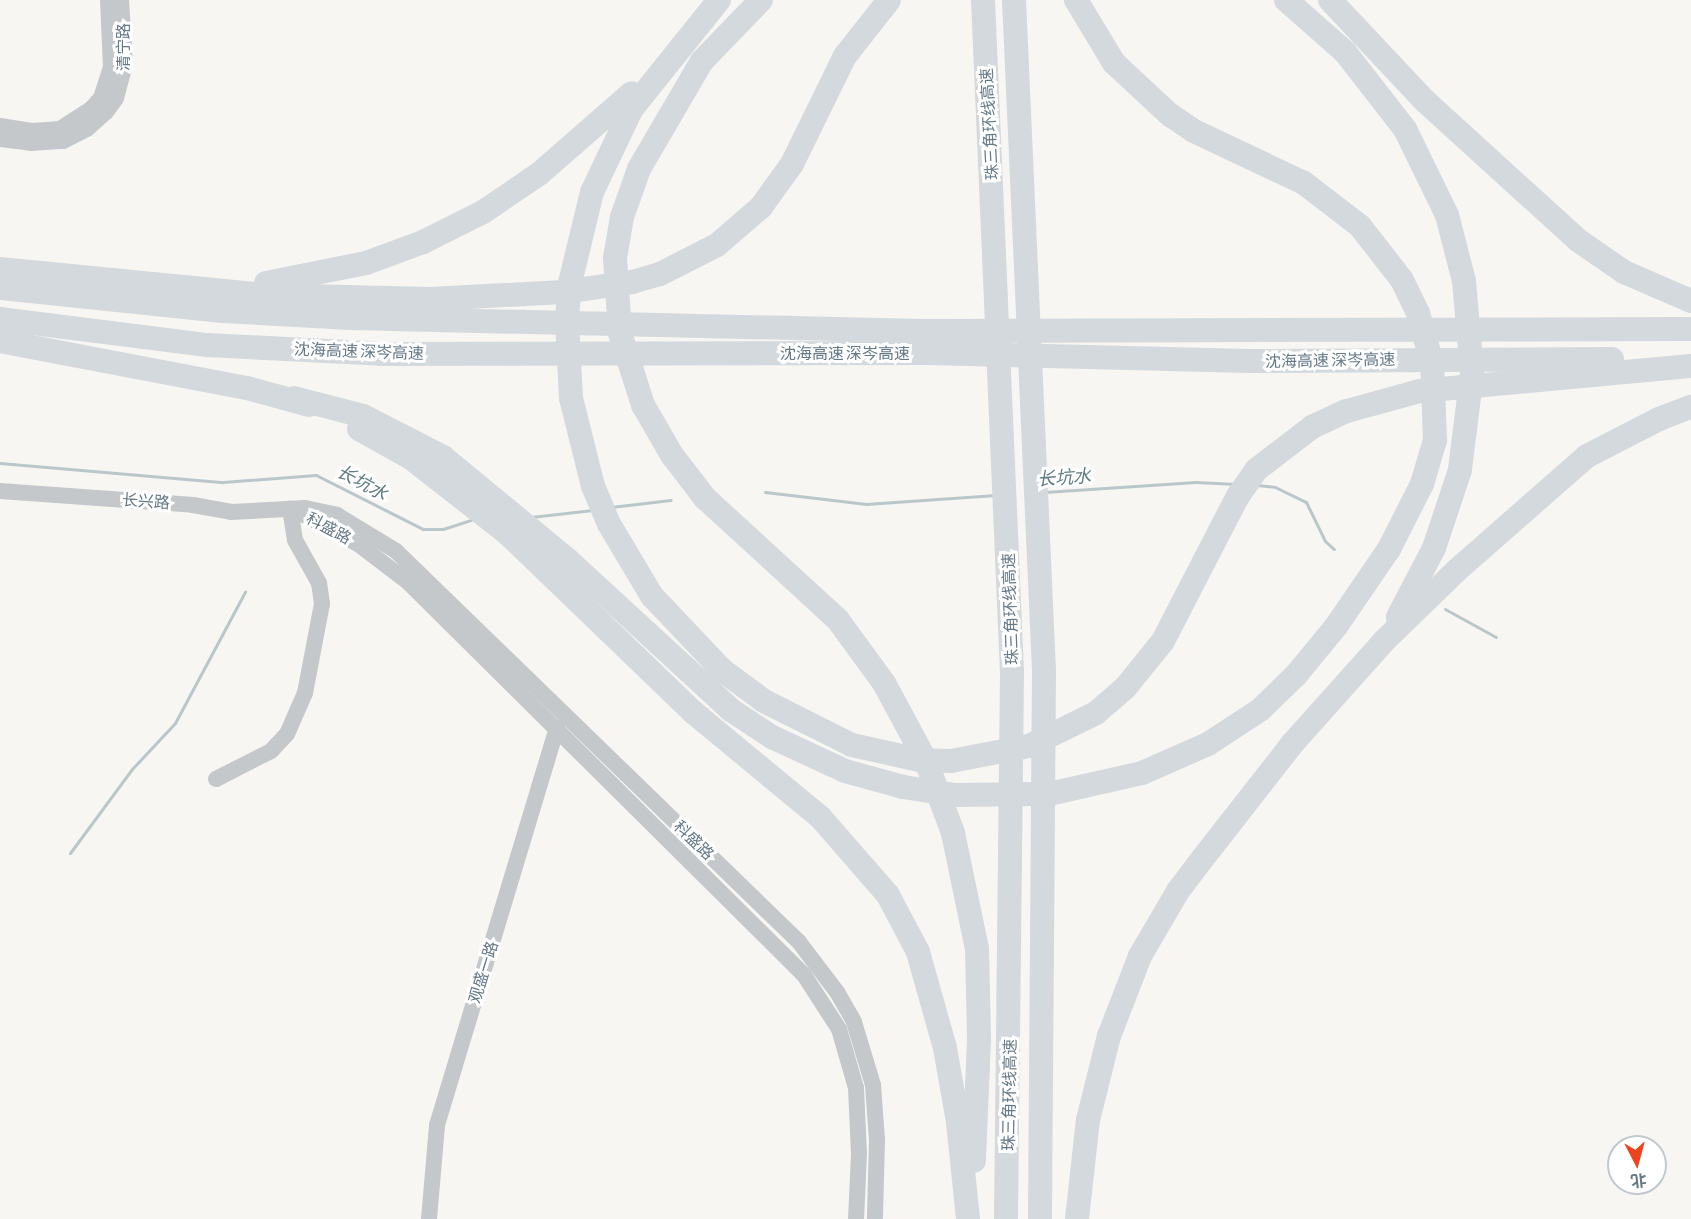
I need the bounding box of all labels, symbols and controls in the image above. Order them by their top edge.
street label: 清宁路 [113,23,133,71]
street label: 珠三角环线高速 [976,68,1002,180]
street label: 沈海高速 深岑高速 [294,339,424,363]
street label: 沈海高速 深岑高速 [780,343,910,363]
street label: 沈海高速 深岑高速 [1265,349,1395,371]
water label: 长坑水 [333,461,391,505]
water label: 长坑水 [1036,465,1092,491]
street label: 长兴路 [121,490,171,512]
street label: 科盛路 [303,508,355,548]
street label: 珠三角环线高速 [998,553,1022,665]
street label: 科盛路 [670,816,718,864]
street label: 观盛一路 [464,939,502,1005]
street label: 珠三角环线高速 [998,1039,1020,1151]
north arrow [1607,1135,1667,1195]
text: 北 [1630,1171,1648,1191]

